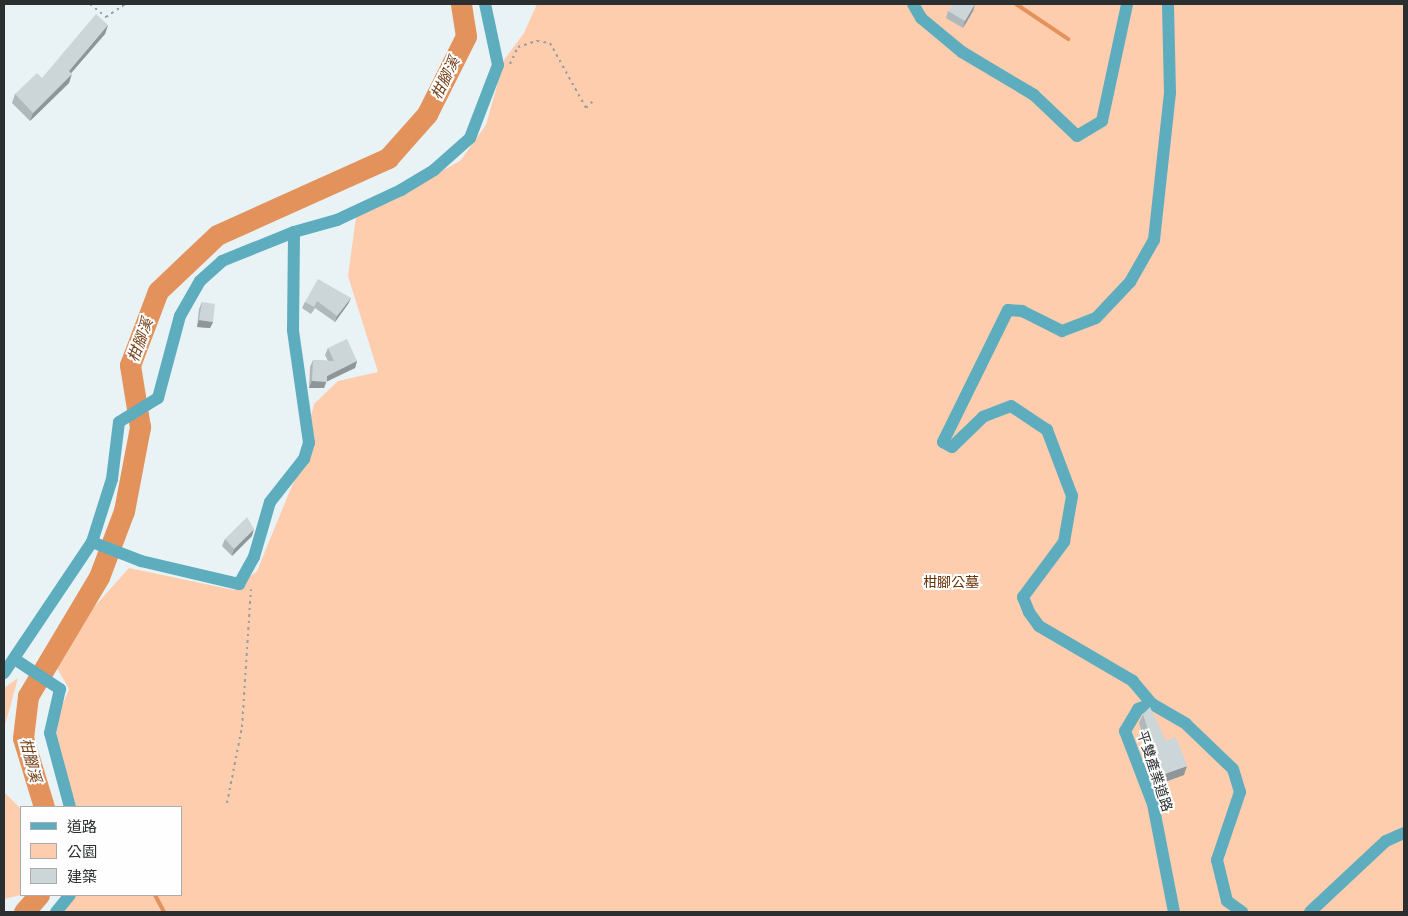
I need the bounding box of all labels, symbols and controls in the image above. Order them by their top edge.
water label: 柑腳溪 [427,54,463,102]
water label: 柑腳溪 [124,316,156,364]
park label: 柑腳公墓 [923,574,979,590]
street label: 平雙產業道路 [1134,728,1176,814]
water label: 柑腳溪 [17,736,45,784]
legend [20,806,182,896]
text: 道路 [67,817,97,835]
text: 公園 [67,842,97,860]
text: 建築 [67,867,97,885]

